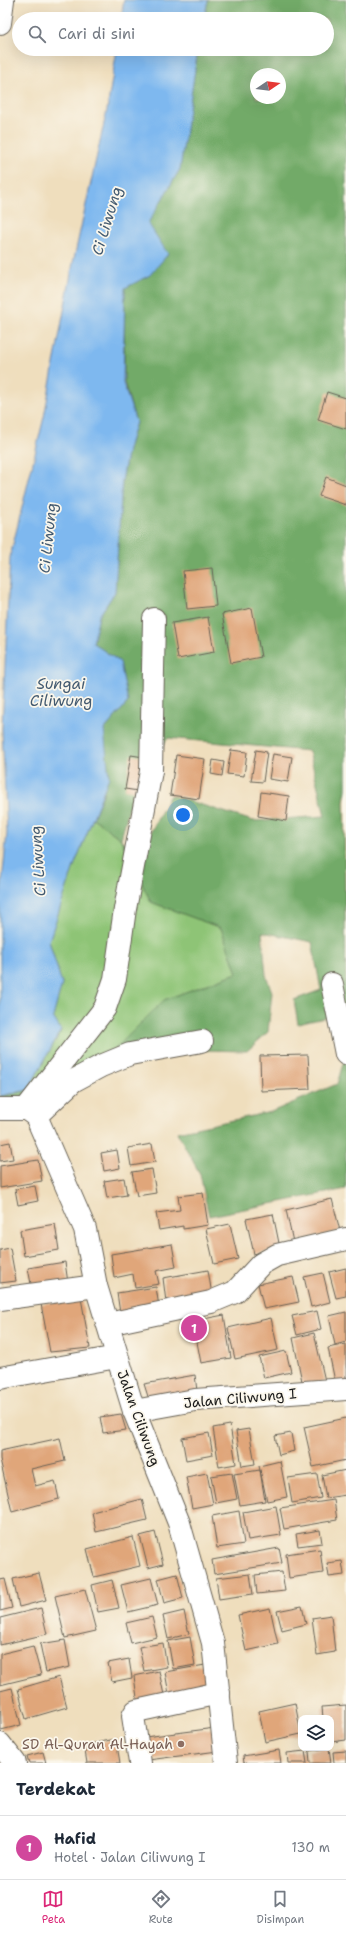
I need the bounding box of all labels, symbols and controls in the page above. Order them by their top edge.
search box [12,12,334,56]
icon: search [26,23,48,45]
text: Cari di sini [58,24,135,44]
north arrow [250,68,286,104]
water label: Ci Liwung [87,184,127,258]
water label: Ci Liwung [34,502,62,574]
water label: Sungai Ciliwung [30,674,92,711]
your location [173,805,193,825]
water label: Ci Liwung [26,825,50,897]
pin: 1 [181,1313,207,1343]
street label: Jalan Ciliwung [113,1368,165,1468]
street label: Jalan Ciliwung I [183,1384,297,1412]
map controls [298,1715,334,1751]
button: layers [298,1715,334,1751]
place label: SD Al-Quran Al-Hayah [22,1735,173,1753]
marker: SD Al-Quran Al-Hayah [176,1739,186,1749]
text: Terdekat [16,1778,96,1800]
text: Hafid [54,1829,96,1849]
text: 1 [26,1839,32,1856]
text: 130 m [292,1839,330,1856]
text: Hotel · Jalan Ciliwung I [54,1849,205,1866]
tab: Peta [42,1888,65,1927]
tab: Rute [149,1888,173,1927]
tab: Disimpan [257,1888,304,1927]

